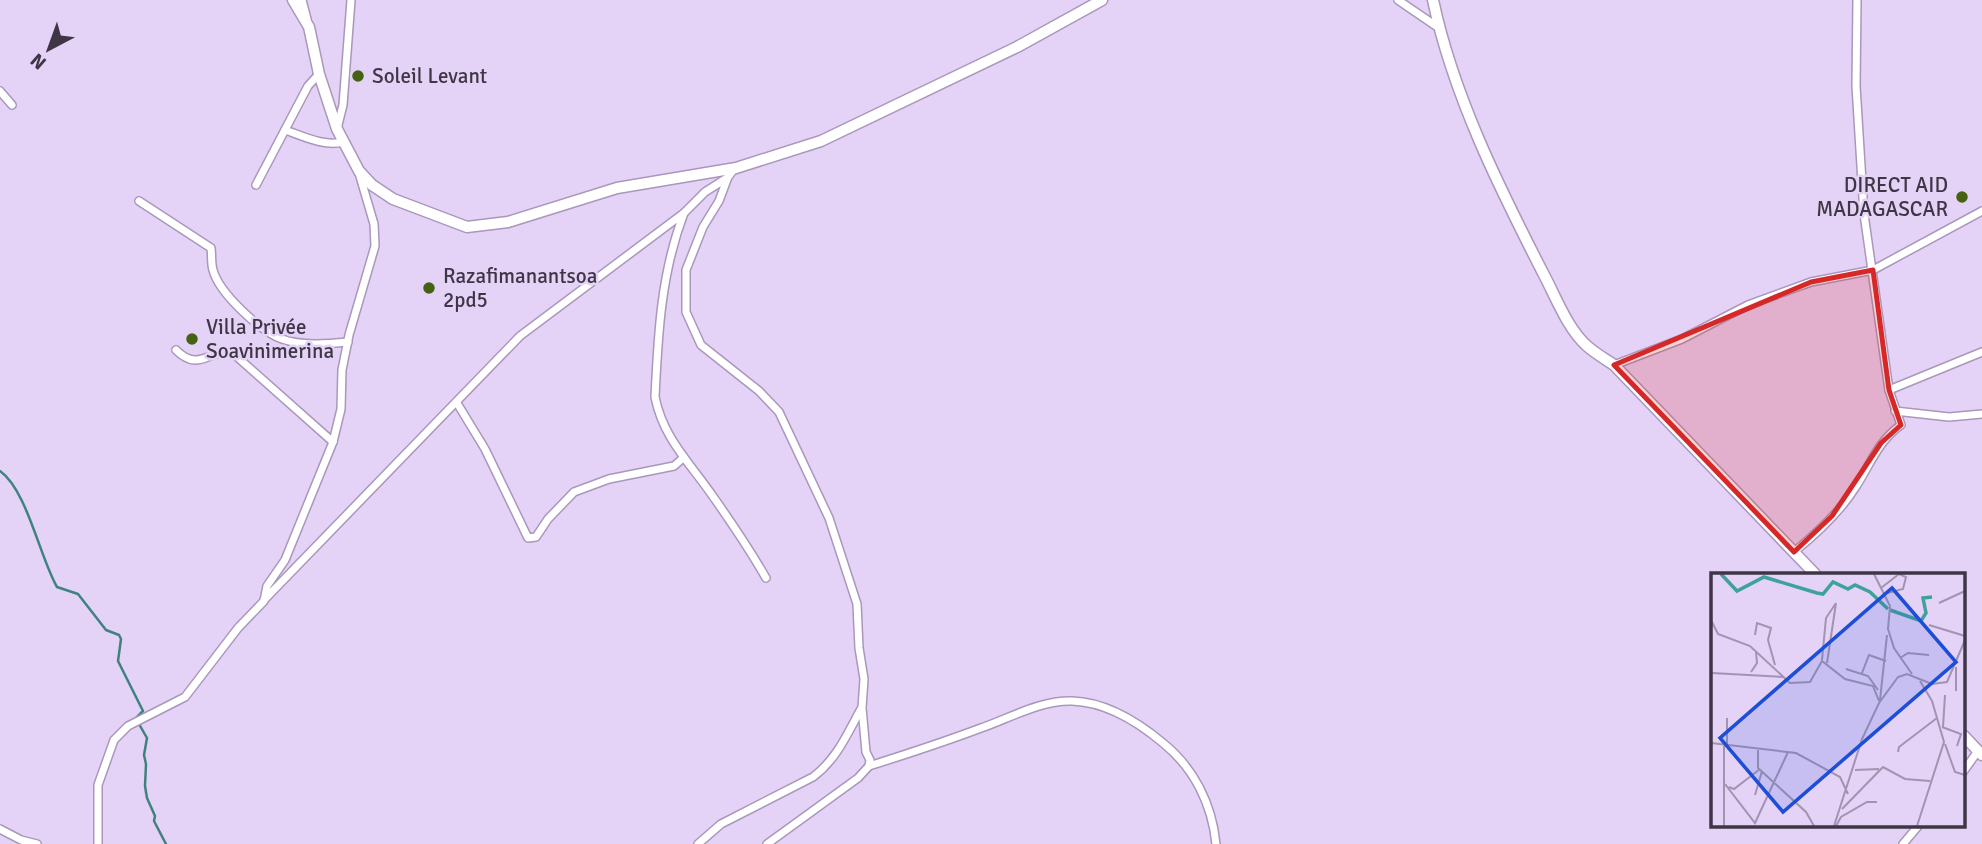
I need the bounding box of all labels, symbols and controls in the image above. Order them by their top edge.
north arrow [14,14,84,84]
text: N [26,48,51,74]
place label: Soleil Levant [372,63,487,89]
marker: Soleil Levant [350,68,366,84]
place label: DIRECT AID MADAGASCAR [1816,172,1948,222]
marker: DIRECT AID MADAGASCAR [1954,189,1970,205]
place label: Razafimanantsoa 2pd5 [443,263,597,313]
marker: Razafimanantsoa 2pd5 [421,280,437,296]
place label: Villa Privée Soavinimerina [206,314,334,364]
marker: Villa Privée Soavinimerina [184,331,200,347]
inset map [1711,573,1965,826]

